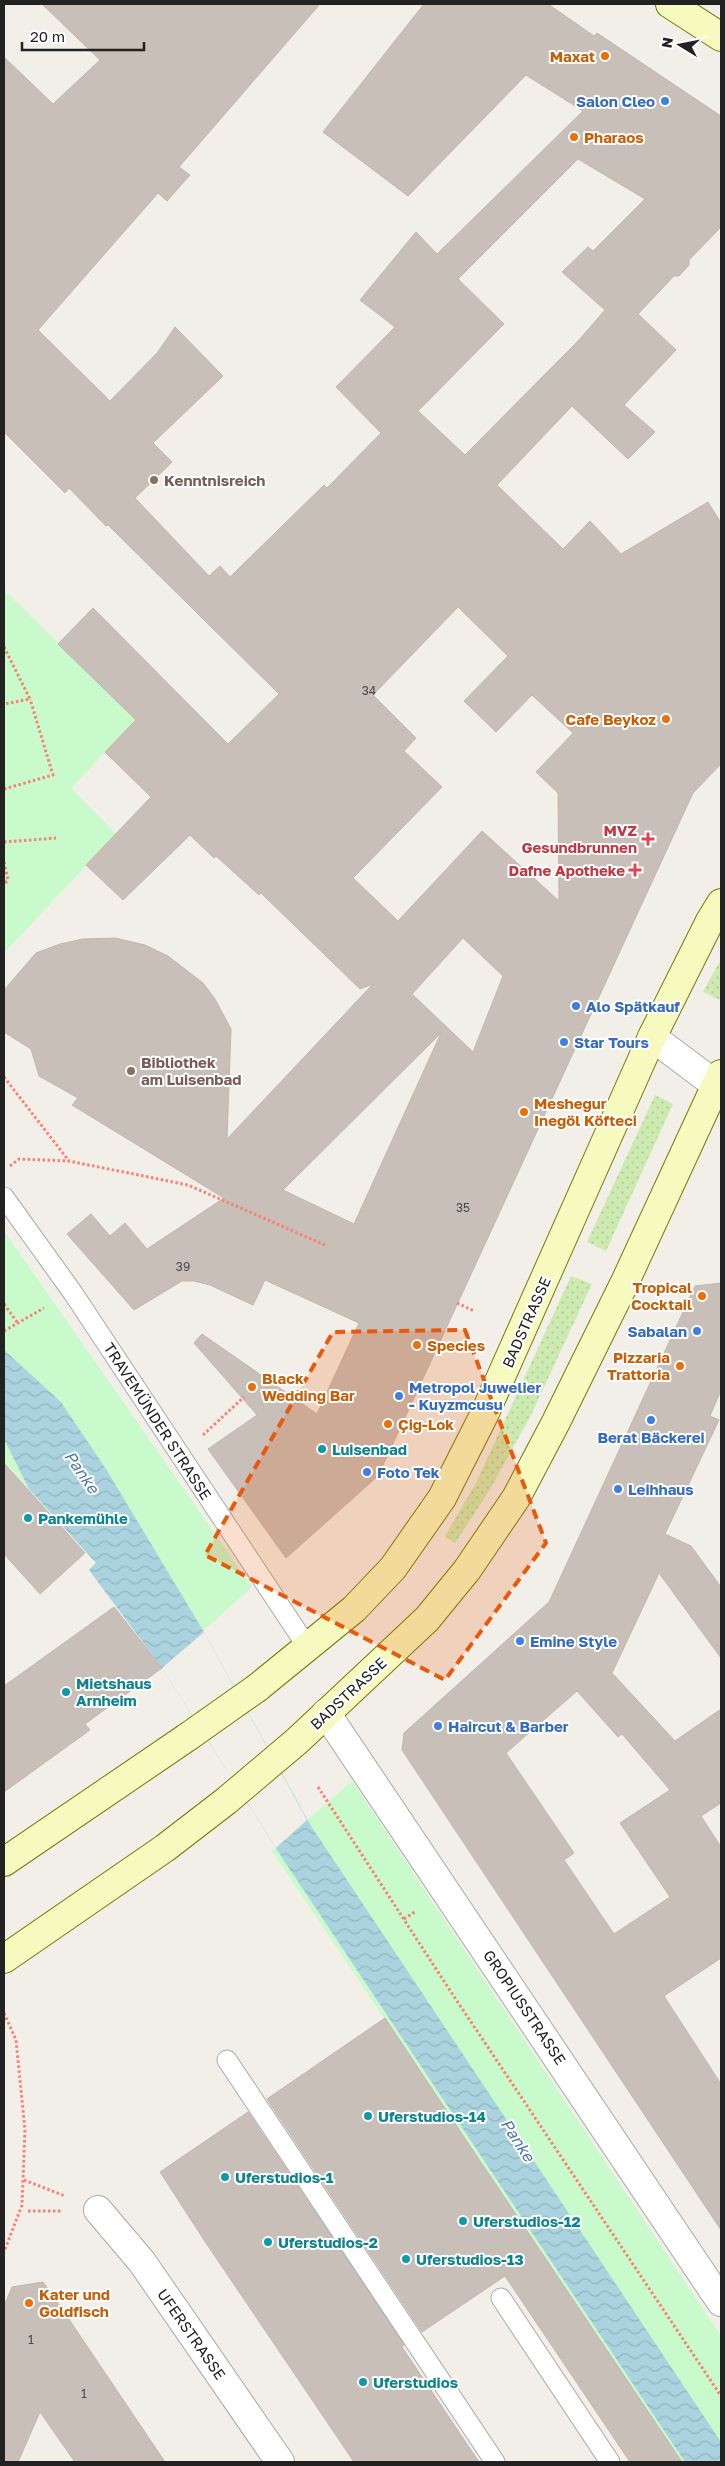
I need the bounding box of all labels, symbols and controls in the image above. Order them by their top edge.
scale bar [22,20,145,52]
north arrow [655,20,705,70]
text: 20 m [30,27,65,45]
text: N [657,36,676,49]
place label: Maxat [550,47,595,65]
marker: Maxat [599,50,611,62]
place label: Salon Cleo [576,92,655,110]
marker: Salon Cleo [659,95,671,107]
place label: Pharaos [584,128,644,146]
marker: Pharaos [568,131,580,143]
place label: Kenntnisreich [164,471,265,489]
marker: Kenntnisreich [148,474,160,486]
house number: 34 [362,683,376,698]
place label: Cafe Beykoz [566,710,656,728]
marker: Cafe Beykoz [660,713,672,725]
place label: MVZ Gesundbrunnen [521,821,637,856]
marker: MVZ Gesundbrunnen [641,832,655,846]
place label: Dafne Apotheke [508,861,625,879]
marker: Dafne Apotheke [629,864,641,876]
place label: Alo Spätkauf [586,997,680,1015]
marker: Alo Spätkauf [570,1000,582,1012]
place label: Star Tours [574,1033,649,1051]
marker: Star Tours [558,1036,570,1048]
place label: Bibliothek am Luisenbad [141,1053,242,1088]
marker: Bibliothek am Luisenbad [125,1065,137,1077]
place label: Meshegur Inegöl Köfteci [534,1094,637,1129]
marker: Meshegur Inegöl Köfteci [518,1106,530,1118]
house number: 35 [456,1200,470,1215]
house number: 39 [176,1259,190,1274]
street label: BADSTRASSE [498,1274,554,1370]
place label: Tropical Cocktail [631,1278,692,1313]
marker: Tropical Cocktail [696,1290,708,1302]
place label: Sabalan [628,1322,687,1340]
marker: Sabalan [691,1325,703,1337]
place label: Species [427,1336,485,1354]
street label: TRAVEMÜNDER STRASSE [100,1339,216,1503]
marker: Species [411,1339,423,1351]
place label: Pizzaria Trattoria [607,1348,670,1383]
marker: Pizzaria Trattoria [674,1360,686,1372]
place label: Black Wedding Bar [262,1369,355,1404]
place label: Metropol Juwelier - Kuyzmcusu [409,1378,541,1413]
marker: Black Wedding Bar [246,1381,258,1393]
marker: Metropol Juwelier - Kuyzmcusu [393,1390,405,1402]
marker: Berat Bäckerei [645,1414,657,1426]
place label: Çiğ-Lok [398,1415,454,1433]
marker: Çiğ-Lok [382,1418,394,1430]
place label: Berat Bäckerei [597,1428,705,1446]
place label: Luisenbad [332,1440,407,1458]
marker: Luisenbad [316,1443,328,1455]
water label: Panke [60,1447,105,1498]
place label: Foto Tek [377,1463,440,1481]
marker: Foto Tek [361,1466,373,1478]
place label: Leihhaus [628,1480,694,1498]
marker: Leihhaus [612,1483,624,1495]
place label: Pankemühle [38,1509,128,1527]
marker: Pankemühle [22,1512,34,1524]
place label: Emine Style [530,1632,617,1650]
marker: Emine Style [514,1635,526,1647]
street label: BADSTRASSE [306,1653,390,1733]
place label: Mietshaus Arnheim [76,1674,152,1709]
marker: Mietshaus Arnheim [60,1686,72,1698]
place label: Haircut & Barber [448,1717,569,1735]
marker: Haircut & Barber [432,1720,444,1732]
street label: GROPIUSSTRASSE [480,1946,570,2068]
place label: Uferstudios-14 [378,2107,486,2125]
marker: Uferstudios-14 [362,2110,374,2122]
water label: Panke [497,2115,540,2167]
place label: Uferstudios-1 [235,2168,334,2186]
marker: Uferstudios-1 [219,2171,231,2183]
place label: Uferstudios-12 [473,2212,581,2230]
marker: Uferstudios-12 [457,2215,469,2227]
place label: Uferstudios-2 [278,2233,378,2251]
marker: Uferstudios-2 [262,2236,274,2248]
place label: Uferstudios-13 [416,2250,524,2268]
marker: Uferstudios-13 [400,2253,412,2265]
place label: Kater und Goldfisch [39,2285,110,2320]
street label: UFERSTRASSE [154,2285,230,2383]
marker: Kater und Goldfisch [23,2297,35,2309]
house number: 1 [28,2332,34,2347]
place label: Uferstudios [373,2373,458,2391]
marker: Uferstudios [357,2376,369,2388]
house number: 1 [81,2386,87,2401]

